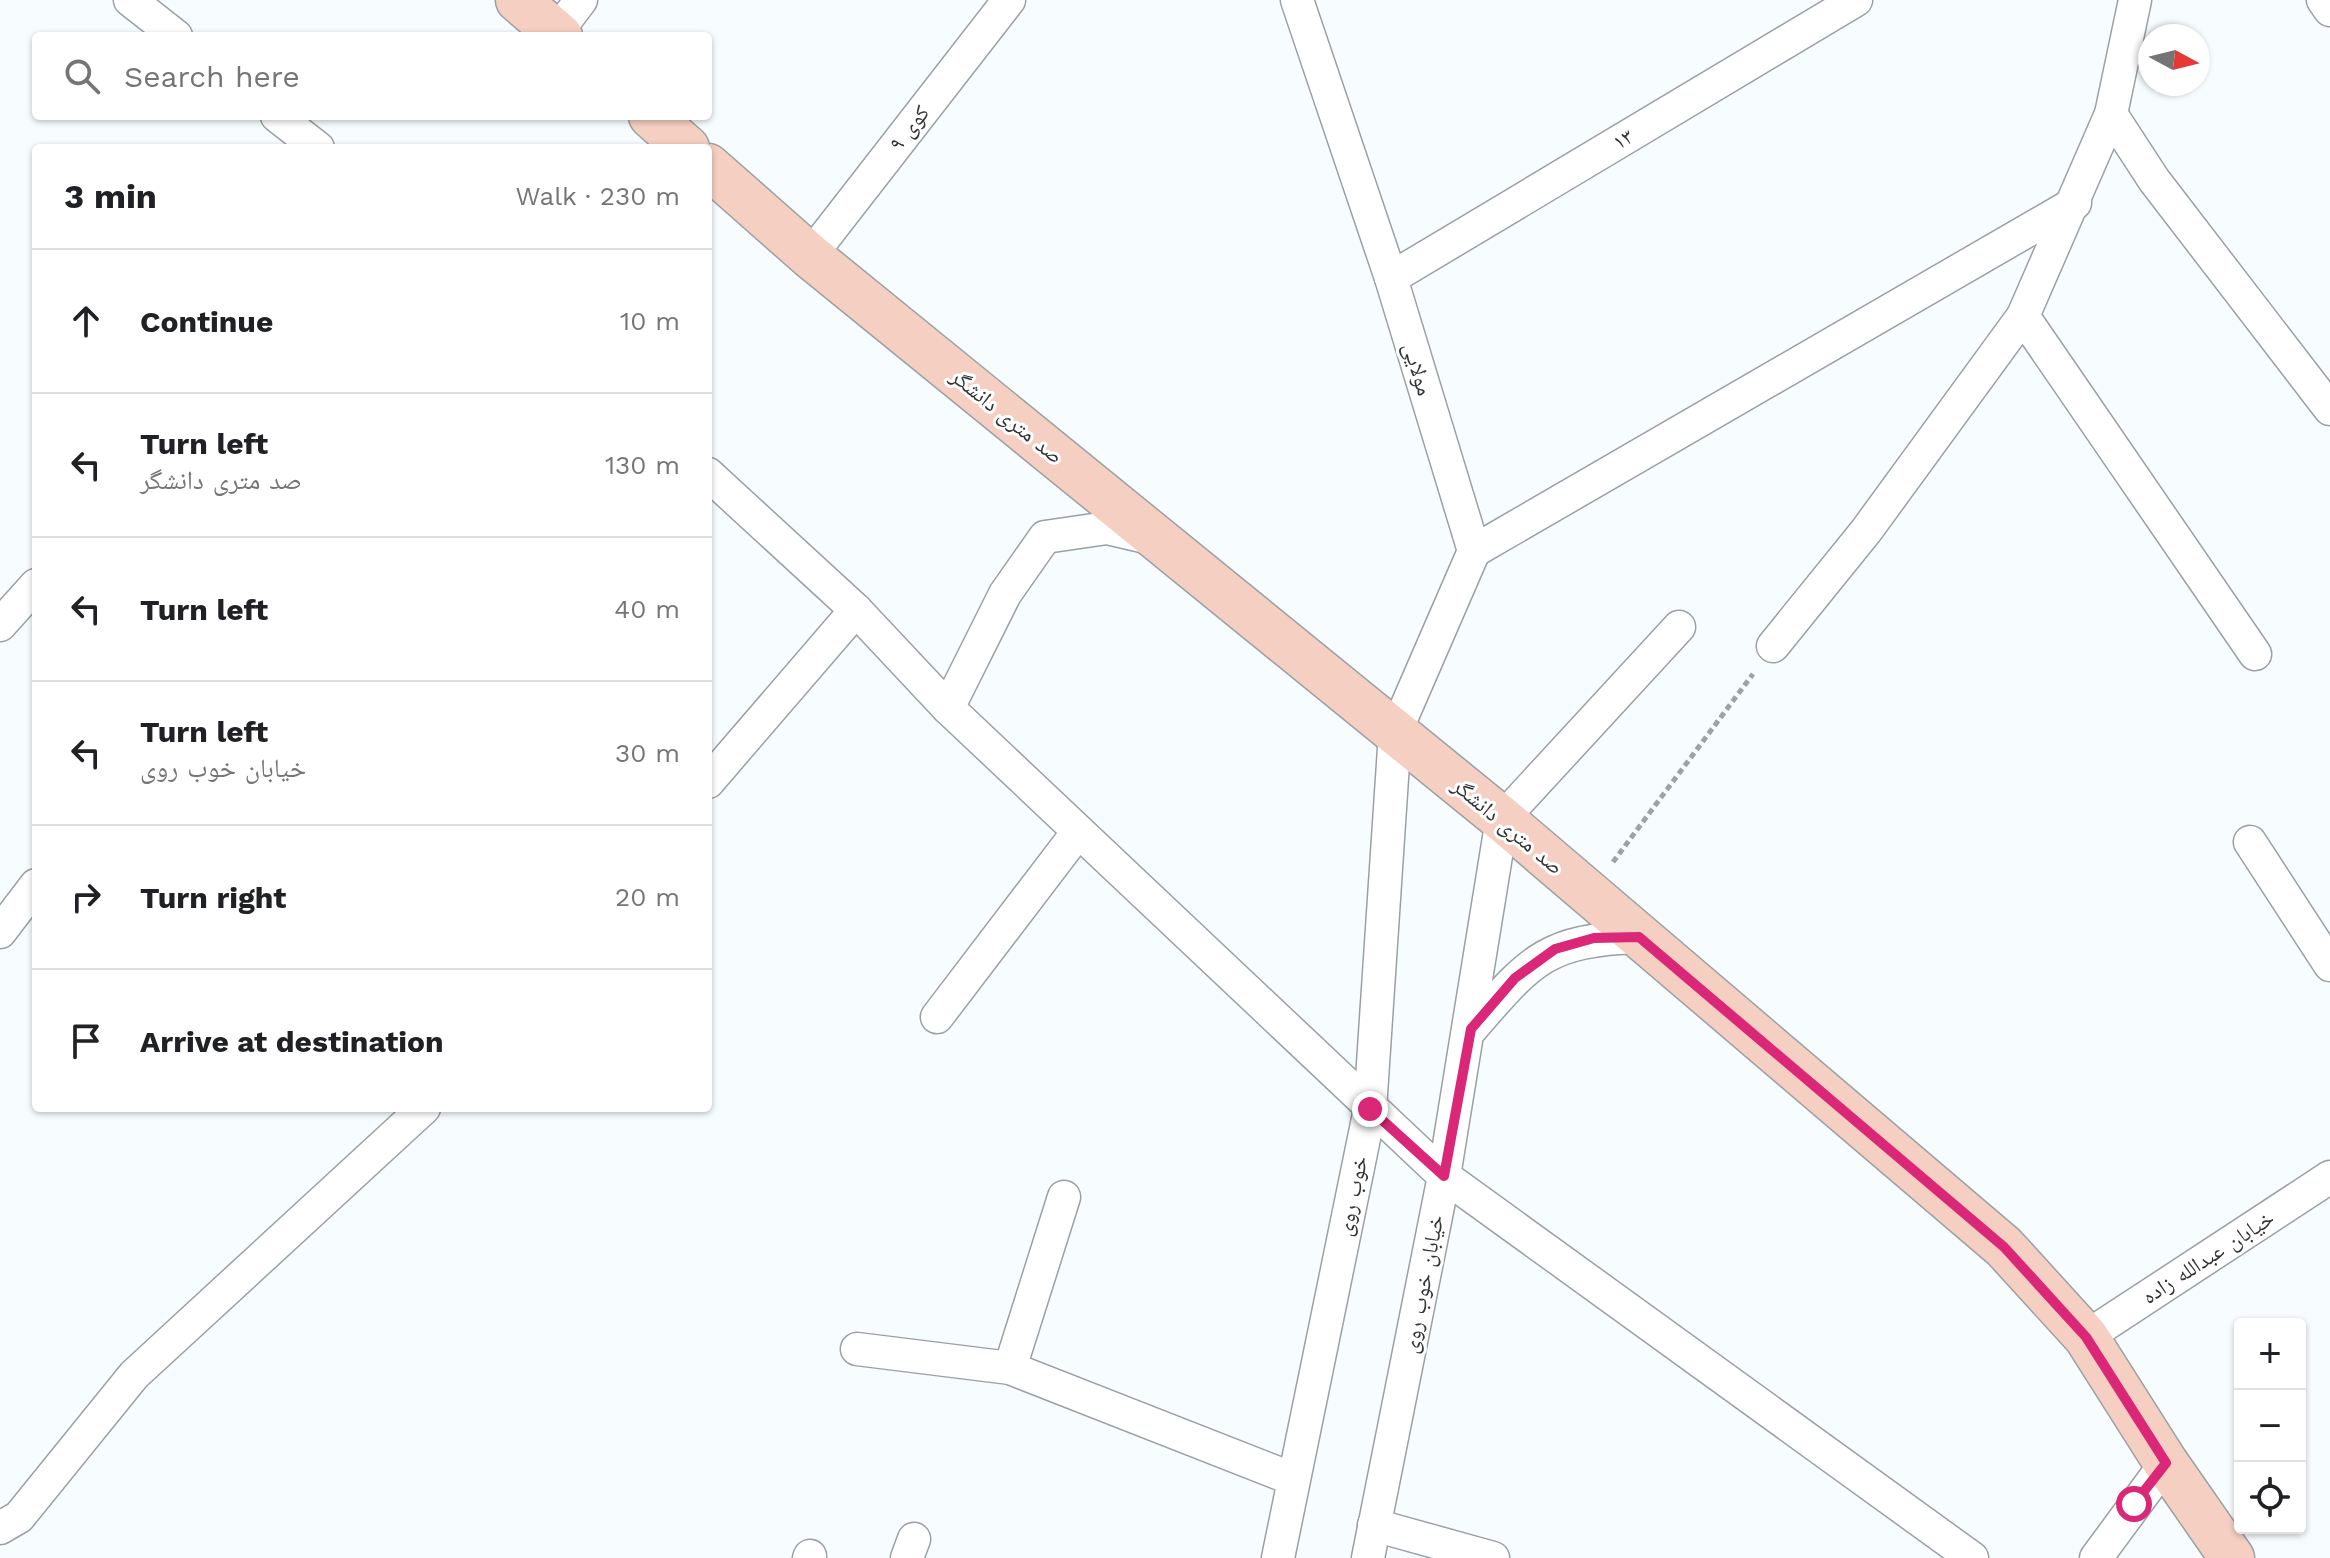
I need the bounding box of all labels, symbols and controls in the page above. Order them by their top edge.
north arrow [2138,24,2210,96]
search box [32,32,712,120]
icon: search [60,54,104,98]
text: Search here [124,59,300,94]
street label: کوی ۹ [884,100,935,156]
street label: ۱۳ [1608,123,1638,155]
text: 3 min [64,176,157,216]
text: Walk · 230 m [515,181,680,211]
icon: ahead [64,299,108,343]
text: Continue [140,304,273,339]
text: 10 m [620,306,680,336]
street label: مولایی [1397,339,1438,399]
street label: صد متری دانشگر [944,363,1068,470]
text: Turn left [140,426,268,461]
icon: left [64,443,108,487]
text: 130 m [605,450,680,480]
text: صد متری دانشگر [140,465,302,495]
icon: left [64,587,108,631]
text: Turn left [140,592,268,627]
text: 40 m [614,594,680,624]
text: Turn left [140,714,268,749]
icon: left [64,731,108,775]
text: 30 m [615,738,680,768]
text: خیابان خوب روی [140,753,306,783]
street label: صد متری دانشگر [1446,772,1569,880]
icon: right [64,875,108,919]
text: Turn right [140,880,286,915]
text: 20 m [615,882,680,912]
icon: arrive [64,1019,108,1063]
text: Arrive at destination [140,1024,444,1059]
route end [1352,1091,1388,1127]
street label: خوب روی [1331,1154,1374,1239]
street label: خیابان عبدالله زاده [2137,1205,2279,1310]
street label: خیابان خوب روی [1397,1213,1450,1356]
map controls [2234,1318,2306,1534]
button: + [2234,1318,2306,1390]
button: − [2234,1390,2306,1462]
button: locate [2234,1462,2306,1534]
route start [2116,1486,2152,1522]

